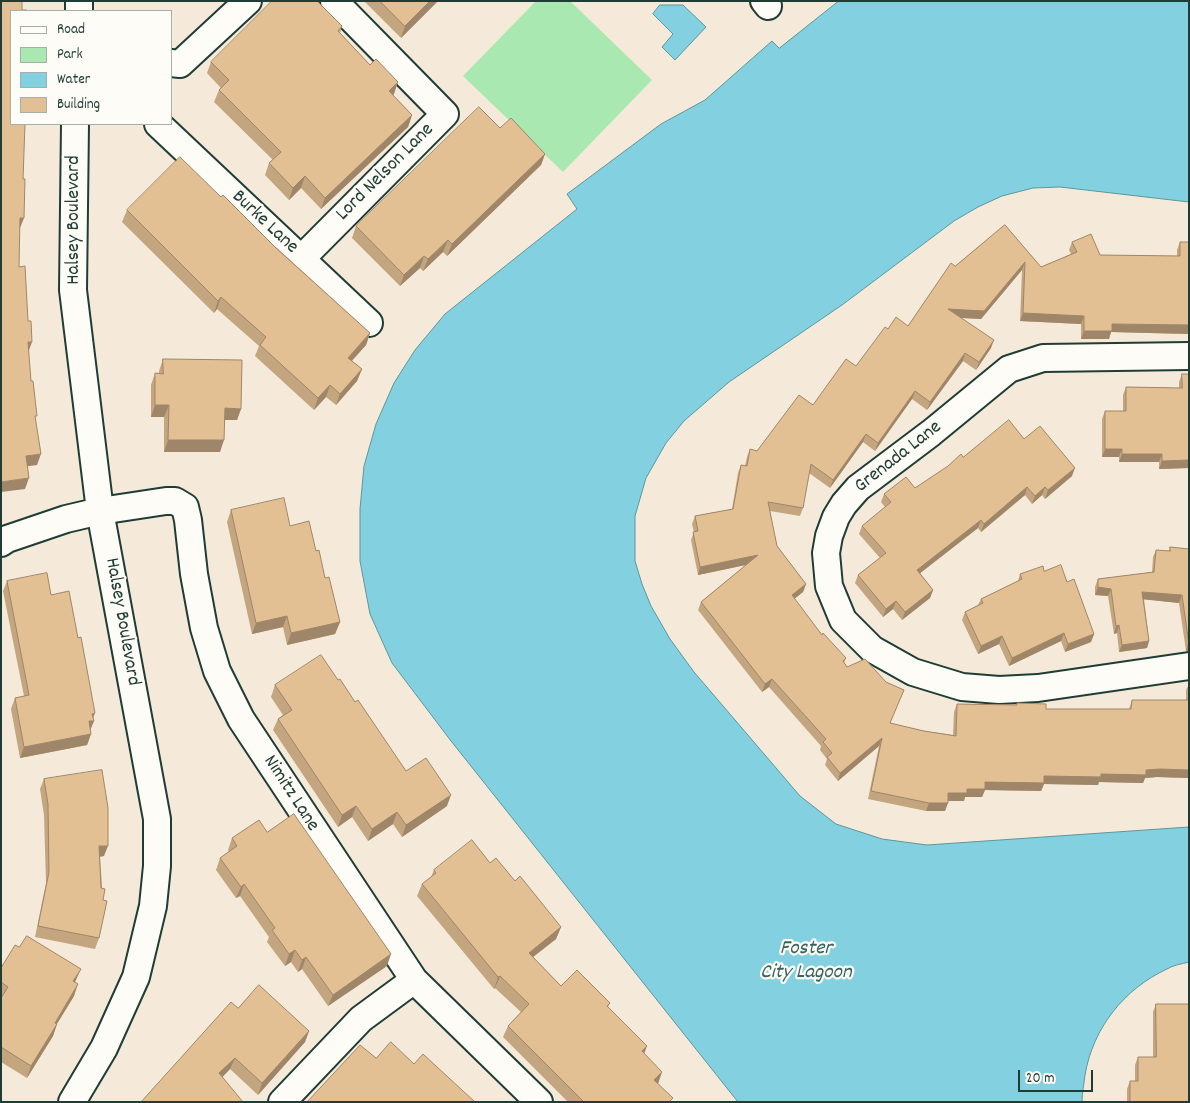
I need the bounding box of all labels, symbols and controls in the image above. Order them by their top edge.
legend [10,10,172,125]
text: Road [57,19,85,41]
text: Park [57,44,83,66]
text: Water [57,69,90,91]
text: Building [57,94,100,116]
street label: Lord Nelson Lane [332,119,440,227]
street label: Halsey Boulevard [63,155,87,285]
street label: Burke Lane [226,186,302,260]
street label: Grenada Lane [851,417,947,499]
street label: Halsey Boulevard [98,556,144,688]
street label: Nimitz Lane [256,751,324,837]
water label: Foster City Lagoon [760,937,852,987]
scale bar [1020,1060,1095,1092]
text: 20 m [1026,1068,1054,1090]

